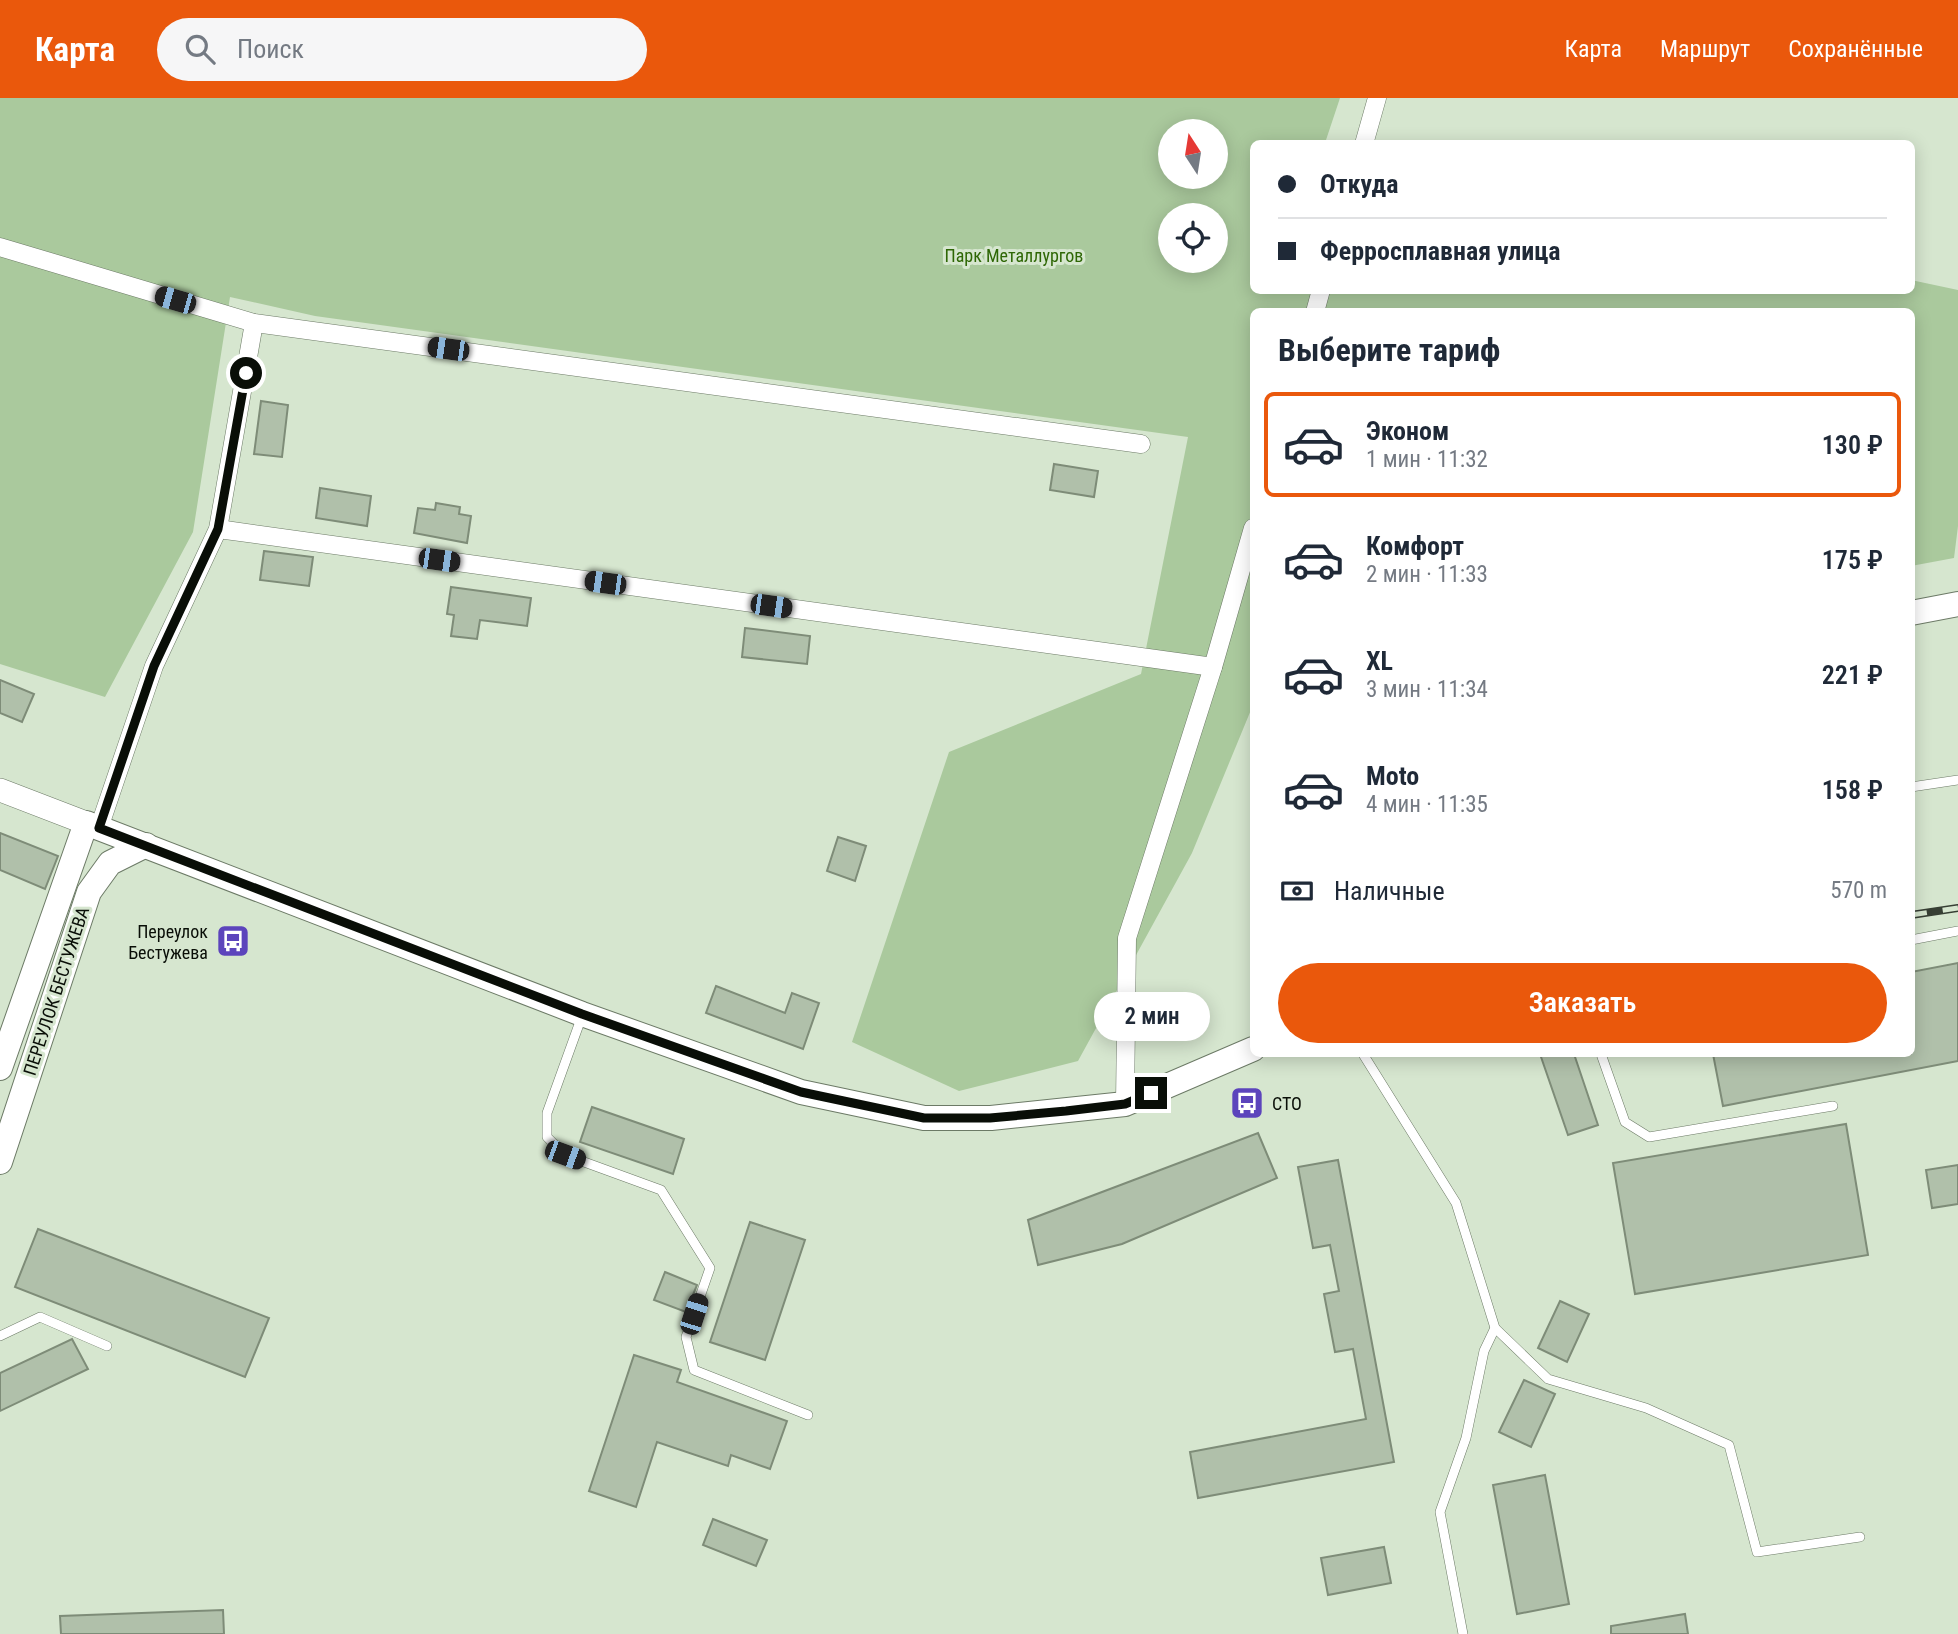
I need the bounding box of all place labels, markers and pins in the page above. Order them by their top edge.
place label: Переулок Бестужева [128,921,208,963]
bus stop icon: Переулок Бестужева [214,922,252,960]
bus stop icon: СТО [1228,1084,1266,1122]
place label: СТО [1272,1093,1302,1114]

